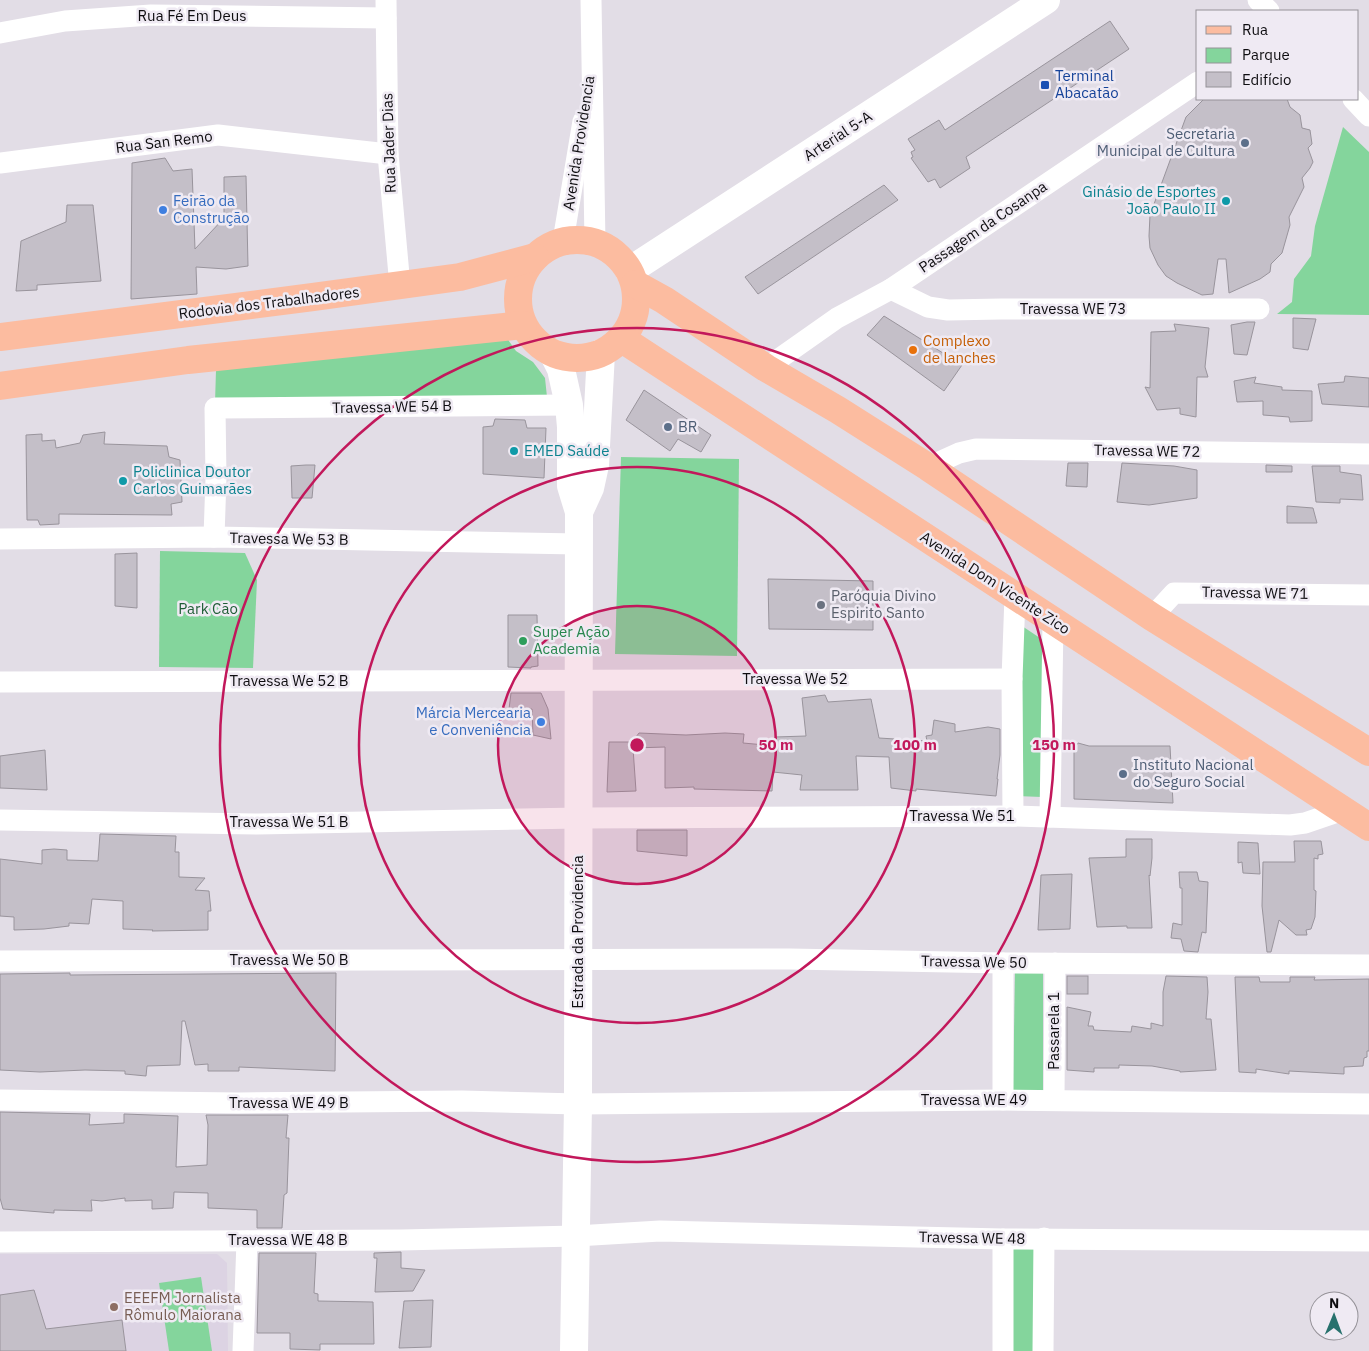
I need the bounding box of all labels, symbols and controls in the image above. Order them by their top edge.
street label: Rua Fé Em Deus [138,6,246,25]
legend [1196,10,1359,100]
text: Rua [1242,20,1268,39]
text: Parque [1242,45,1290,64]
place label: Terminal Abacatão [1055,66,1119,102]
text: Edifício [1242,70,1291,89]
street label: Avenida Providencia [558,74,599,212]
marker: Terminal Abacatão [1039,79,1051,91]
street label: Rua Jader Dias [377,92,400,194]
street label: Arterial 5-A [800,106,876,165]
place label: Secretaria Municipal de Cultura [1097,124,1235,160]
street label: Rua San Remo [114,126,214,157]
marker: Secretaria Municipal de Cultura [1239,137,1251,149]
street label: Passagem da Cosanpa [915,177,1051,277]
place label: Ginásio de Esportes João Paulo II [1082,182,1216,218]
place label: Feirão da Construção [173,191,250,227]
marker: Ginásio de Esportes João Paulo II [1220,195,1232,207]
marker: Feirão da Construção [157,204,169,216]
street label: Rodovia dos Trabalhadores [177,282,360,323]
street label: Travessa WE 73 [1020,299,1126,318]
place label: Complexo de lanches [923,331,996,367]
marker: Complexo de lanches [907,344,919,356]
street label: Travessa WE 54 B [332,396,452,417]
place label: BR [678,417,697,436]
marker: BR [662,421,674,433]
street label: Travessa WE 72 [1094,440,1200,461]
place label: EMED Saúde [524,441,609,460]
marker: EMED Saúde [508,445,520,457]
place label: Policlinica Doutor Carlos Guimarães [133,462,252,498]
marker: Policlinica Doutor Carlos Guimarães [117,475,129,487]
street label: Avenida Dom Vicente Zico [917,527,1074,638]
street label: Travessa We 53 B [229,528,349,549]
street label: Travessa WE 71 [1202,582,1308,603]
place label: Paróquia Divino Espirito Santo [831,586,936,622]
park label: Park Cão [178,599,238,618]
marker: Paróquia Divino Espirito Santo [815,599,827,611]
place label: Super Ação Academia [533,622,610,658]
marker: Super Ação Academia [517,635,529,647]
street label: Travessa We 52 [742,669,848,688]
street label: Travessa We 52 B [229,671,349,690]
place label: Márcia Mercearia e Conveniência [416,703,531,739]
marker: Márcia Mercearia e Conveniência [535,716,547,728]
text: 50 m [759,735,793,754]
text: 100 m [893,735,937,754]
text: 150 m [1032,735,1076,754]
centre of rings [628,736,646,754]
place label: Instituto Nacional do Seguro Social [1133,755,1254,791]
marker: Instituto Nacional do Seguro Social [1117,768,1129,780]
street label: Travessa We 51 [909,806,1015,825]
street label: Travessa We 51 B [229,812,349,831]
street label: Estrada da Providencia [568,855,587,1009]
street label: Travessa We 50 B [229,950,349,969]
street label: Travessa We 50 [921,951,1027,972]
street label: Passarela 1 [1044,992,1063,1070]
street label: Travessa WE 49 [921,1090,1027,1109]
street label: Travessa WE 49 B [229,1093,349,1112]
street label: Travessa WE 48 [919,1227,1025,1248]
street label: Travessa WE 48 B [228,1230,348,1249]
place label: EEEFM Jornalista Rômulo Maiorana [124,1288,242,1324]
north arrow [1309,1291,1359,1341]
text: N [1329,1294,1339,1312]
marker: EEEFM Jornalista Rômulo Maiorana [108,1301,120,1313]

